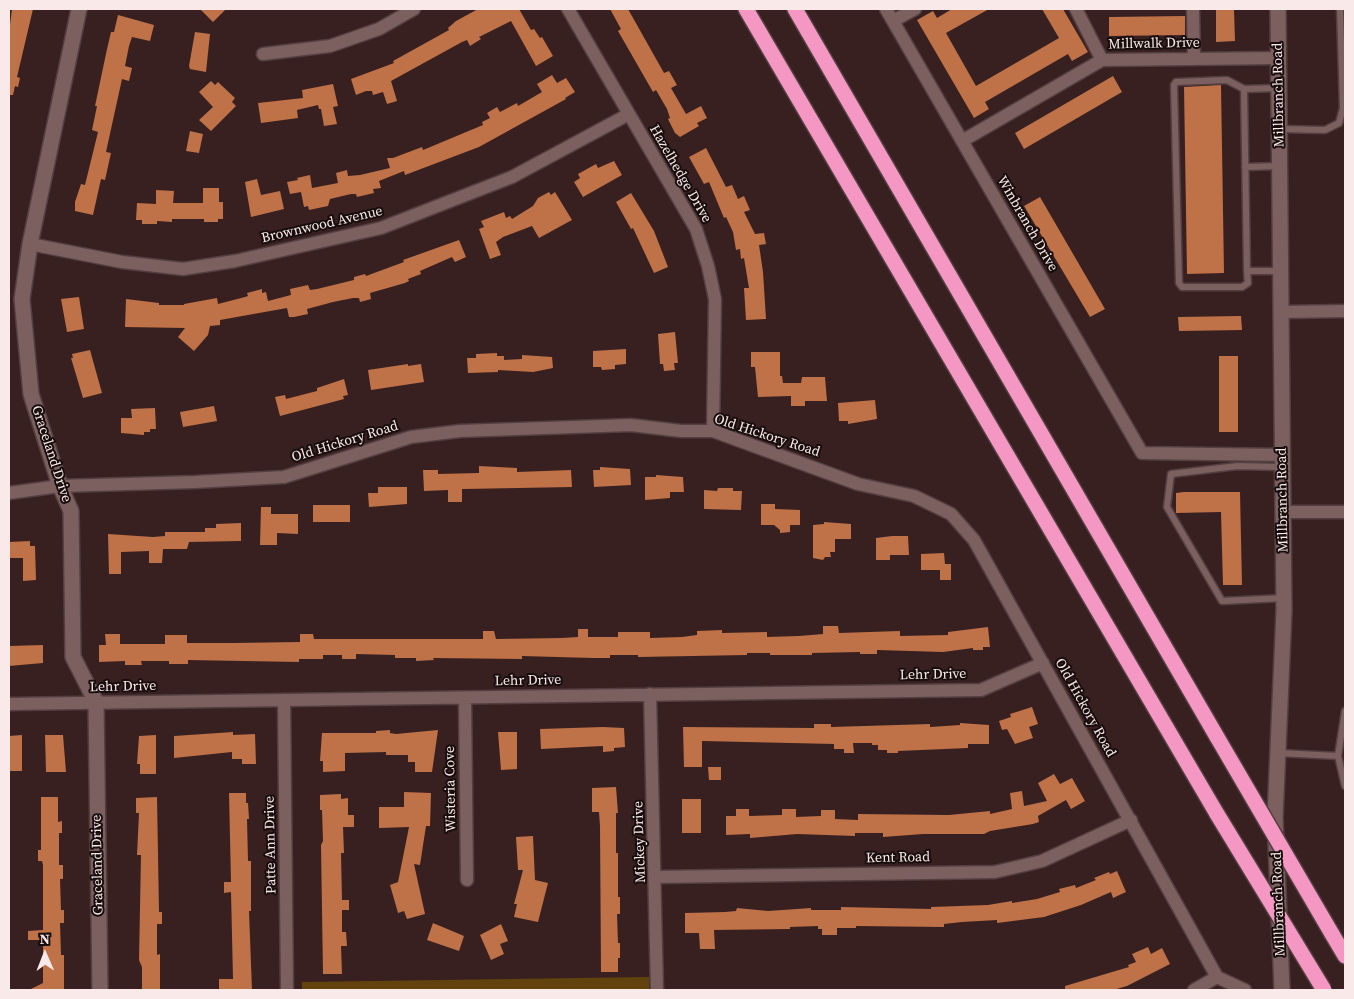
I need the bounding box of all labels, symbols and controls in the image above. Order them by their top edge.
street label: Millwalk Drive [1108,35,1200,53]
street label: Millbranch Road [1270,43,1288,147]
street label: Hazelhedge Drive [645,122,715,226]
street label: Winbranch Drive [993,173,1061,275]
street label: Brownwood Avenue [260,203,384,247]
street label: Graceland Drive [27,403,75,505]
street label: Old Hickory Road [712,411,822,461]
street label: Old Hickory Road [290,418,400,466]
street label: Millbranch Road [1274,448,1292,552]
street label: Old Hickory Road [1051,656,1119,760]
street label: Lehr Drive [900,666,966,684]
street label: Lehr Drive [495,672,561,690]
street label: Lehr Drive [90,678,156,696]
street label: Wisteria Cove [442,746,460,832]
street label: Patte Ann Drive [262,796,280,894]
street label: Mickey Drive [630,801,650,883]
street label: Graceland Drive [89,814,107,916]
street label: Kent Road [866,849,930,867]
street label: Millbranch Road [1269,851,1289,957]
north arrow [20,929,70,979]
text: N [39,929,50,949]

